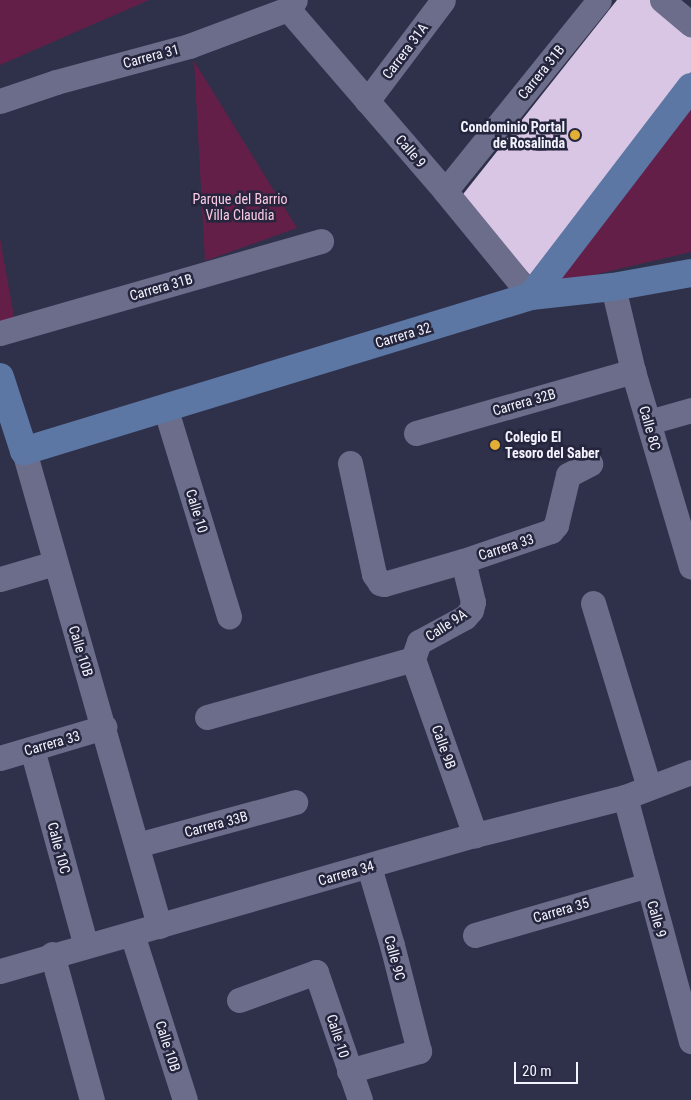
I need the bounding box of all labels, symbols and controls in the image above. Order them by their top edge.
street label: Carrera 31A [379,20,431,82]
street label: Carrera 31 [121,40,181,72]
street label: Carrera 31B [514,41,568,103]
place label: Condominio Portal de Rosalinda [461,119,565,152]
marker: Condominio Portal de Rosalinda [569,129,581,141]
street label: Calle 9 [392,131,430,171]
park label: Parque del Barrio Villa Claudia [192,191,288,223]
street label: Carrera 31B [127,270,195,304]
street label: Carrera 32 [373,319,433,351]
street label: Carrera 32B [490,385,558,419]
street label: Calle 8C [636,404,664,452]
place label: Colegio El Tesoro del Saber [505,429,599,462]
marker: Colegio El Tesoro del Saber [489,439,501,451]
street label: Calle 10 [182,487,212,535]
street label: Carrera 33 [476,530,536,564]
street label: Calle 9A [422,605,470,645]
street label: Calle 10B [65,624,97,678]
street label: Calle 9B [428,723,460,771]
street label: Carrera 33 [22,727,82,759]
street label: Carrera 33B [182,807,250,841]
street label: Calle 10C [44,820,74,876]
street label: Carrera 34 [316,857,376,889]
street label: Carrera 35 [531,894,591,926]
street label: Calle 9 [644,899,670,939]
street label: Calle 9C [381,934,409,982]
street label: Calle 10 [323,1012,353,1060]
street label: Calle 10B [152,1019,184,1073]
scale bar [516,1052,580,1084]
text: 20 m [522,1062,552,1080]

